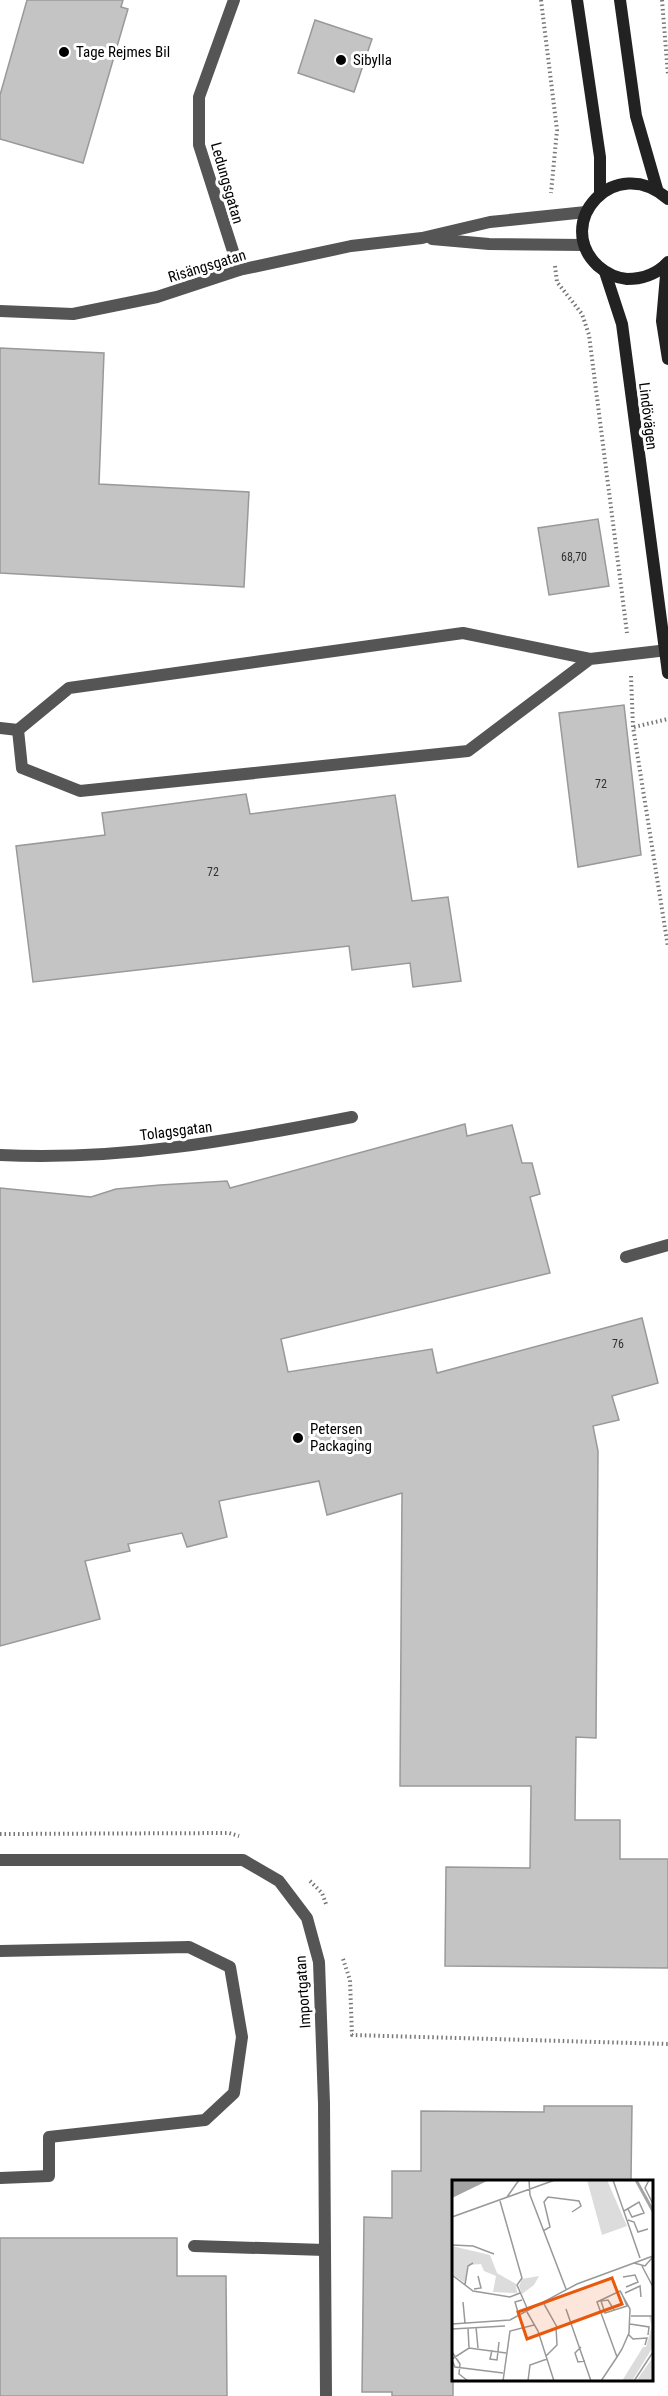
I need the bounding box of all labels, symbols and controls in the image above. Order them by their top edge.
place label: Tage Rejmes Bil [76,43,170,61]
marker: Tage Rejmes Bil [57,45,71,59]
place label: Sibylla [353,51,392,69]
marker: Sibylla [334,53,348,67]
street label: Ledungsgatan [207,140,247,226]
street label: Risängsgatan [166,246,248,286]
street label: Lindövägen [635,381,661,451]
house number: 68,70 [561,550,587,564]
house number: 72 [595,777,607,791]
house number: 72 [207,865,219,879]
street label: Tolagsgatan [139,1118,213,1144]
house number: 76 [612,1337,624,1351]
place label: Petersen Packaging [310,1420,372,1455]
marker: Petersen Packaging [291,1431,305,1445]
street label: Importgatan [291,1955,315,2029]
inset map [452,2180,653,2381]

